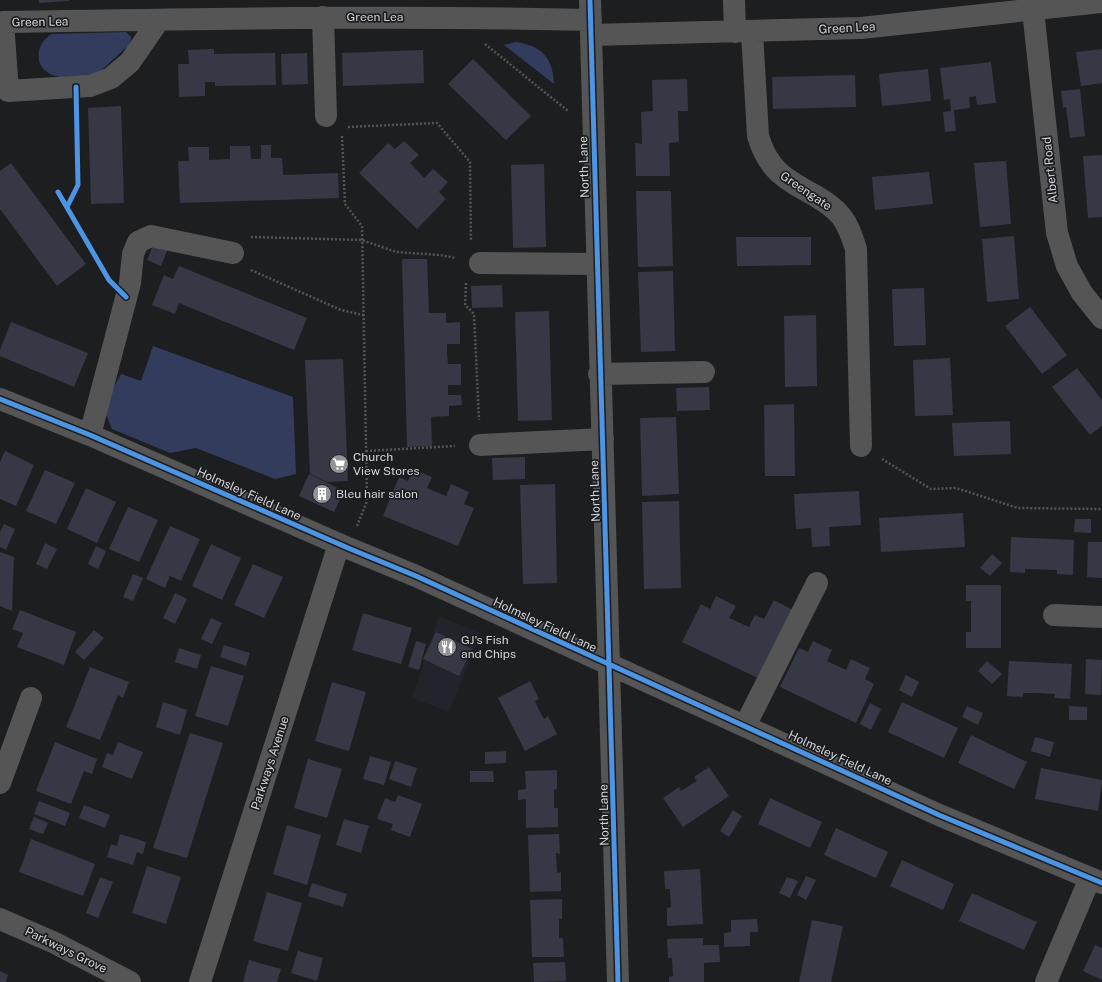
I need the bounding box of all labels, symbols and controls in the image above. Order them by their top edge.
street label: Green Lea [347,10,403,24]
street label: Green Lea [11,15,69,29]
street label: Green Lea [818,20,876,36]
street label: North Lane [576,136,592,198]
street label: Albert Road [1040,136,1060,204]
street label: Greengate [778,169,834,213]
place label: Church View Stores [353,450,420,478]
supermarket icon: Church View Stores [328,453,350,475]
street label: North Lane [587,460,603,522]
street label: Holmsley Field Lane [195,465,303,523]
building icon: Bleu hair salon [311,483,333,505]
place label: Bleu hair salon [336,487,418,501]
street label: Holmsley Field Lane [491,595,599,655]
place label: GJ's Fish and Chips [461,633,516,661]
restaurant icon: GJ's Fish and Chips [436,636,458,658]
street label: Parkways Avenue [248,714,292,812]
street label: Holmsley Field Lane [786,728,894,788]
street label: North Lane [596,784,612,846]
street label: Parkways Grove [23,924,109,976]

